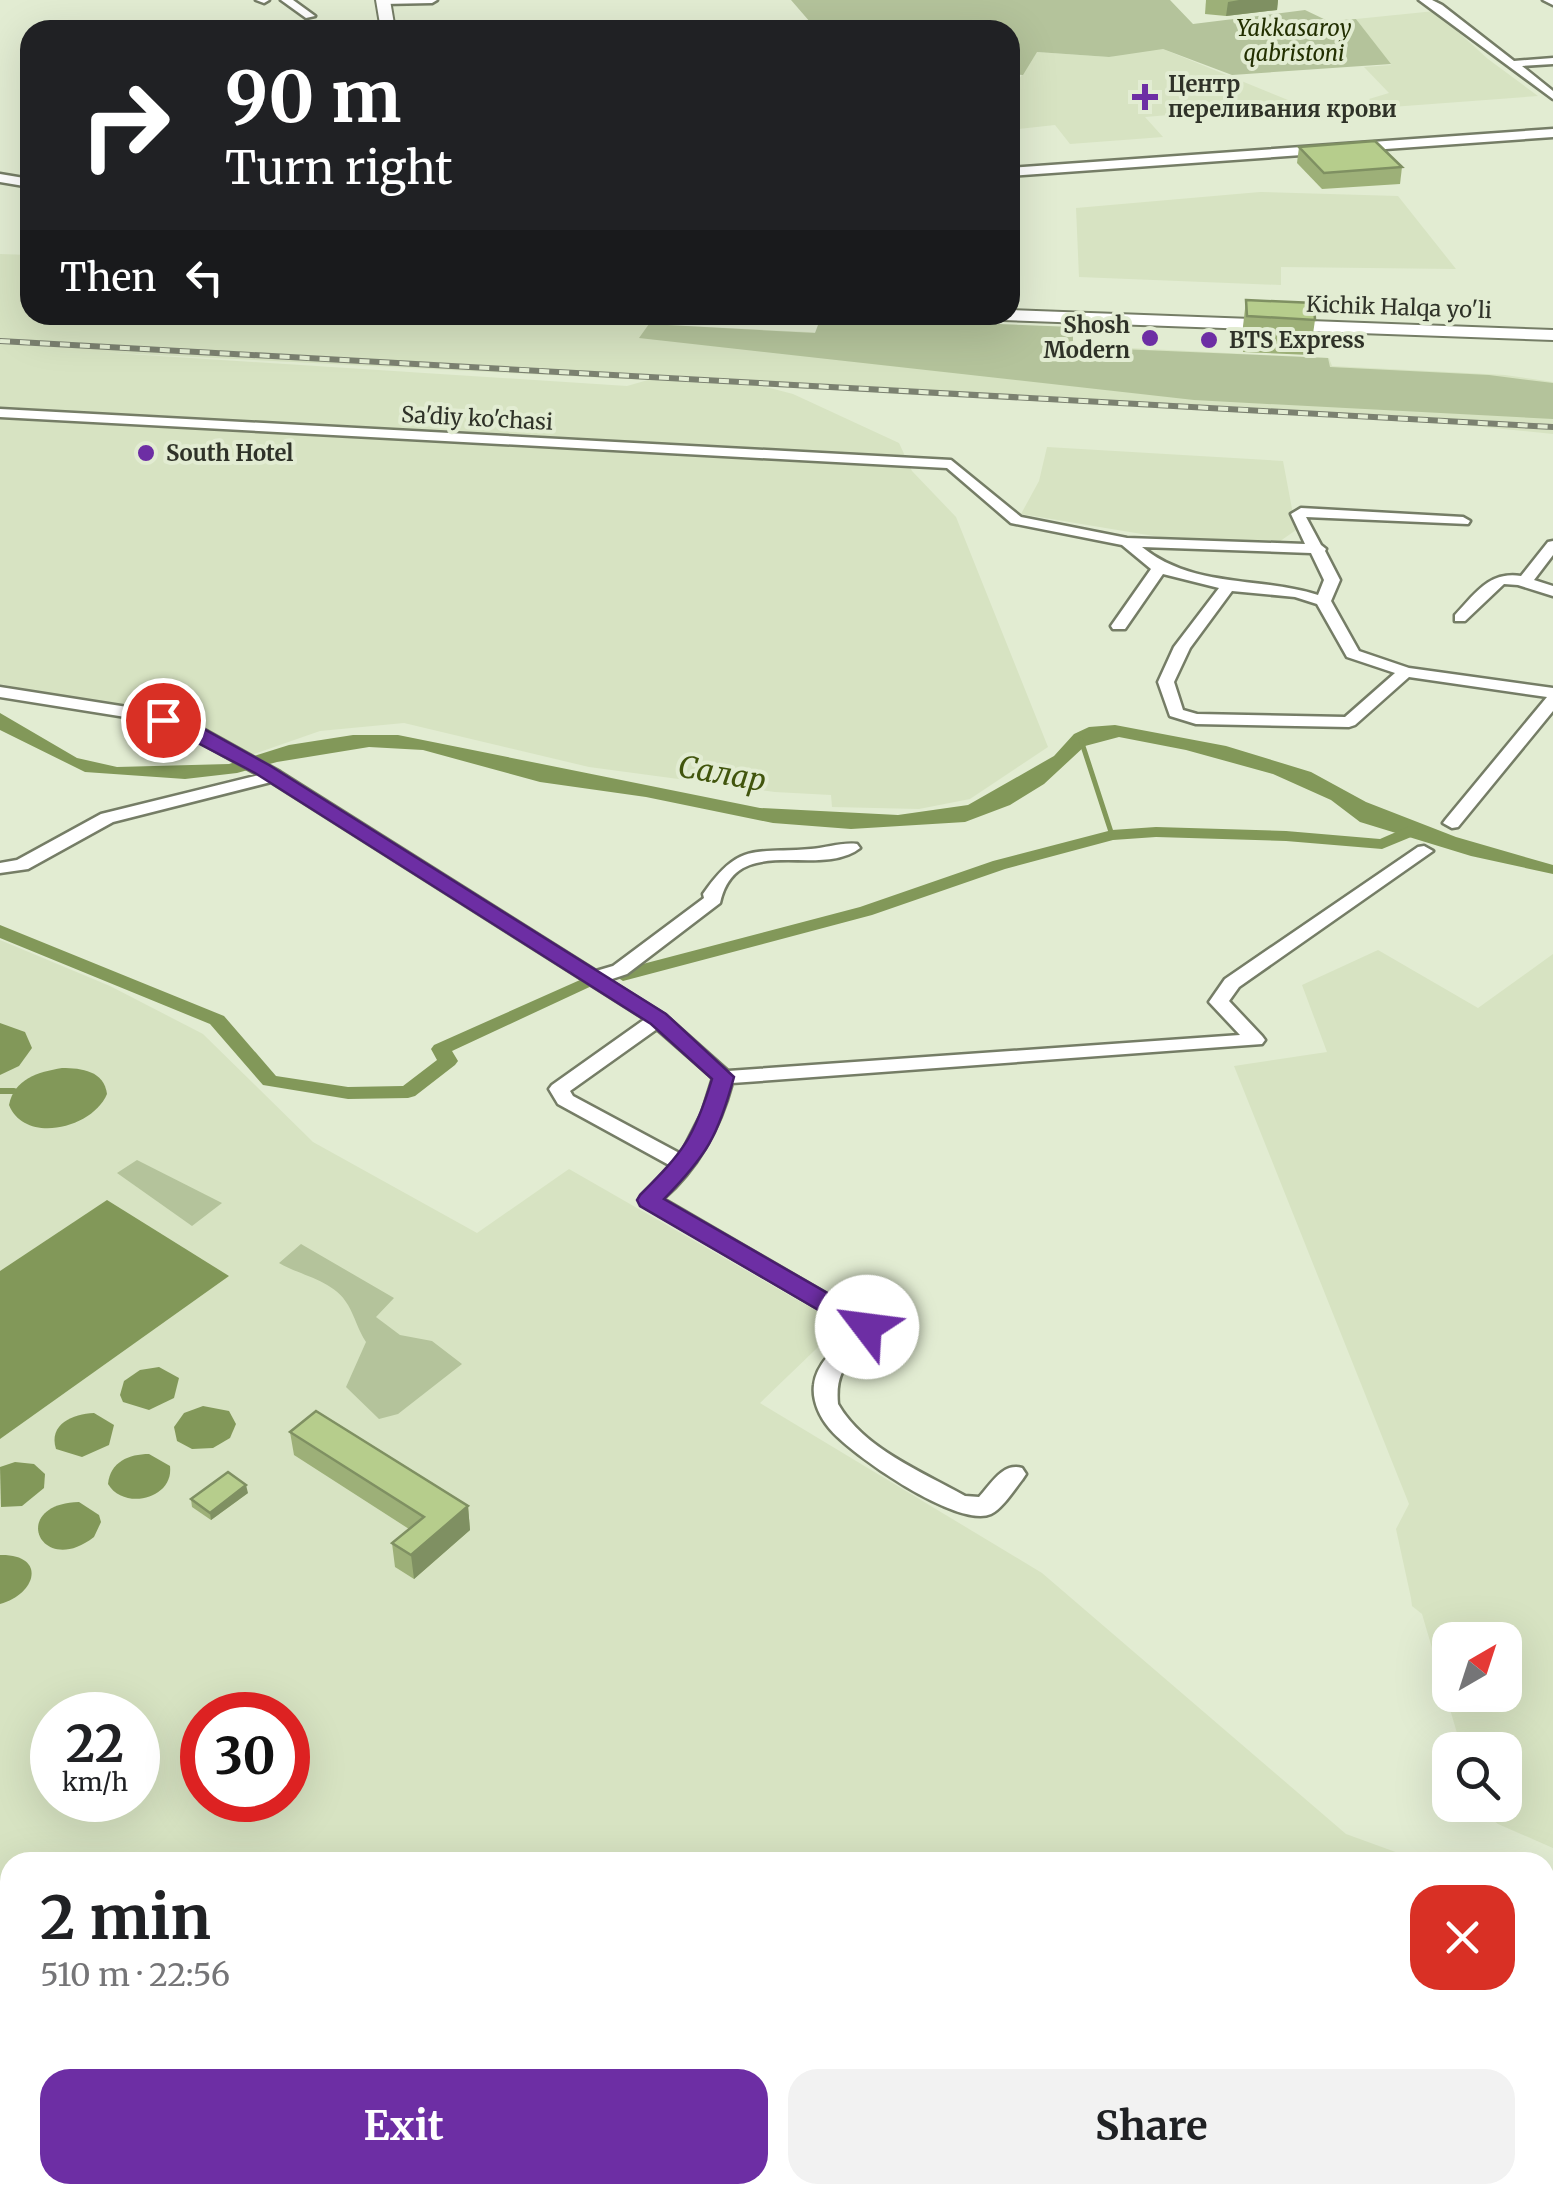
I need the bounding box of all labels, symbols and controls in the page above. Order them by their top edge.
park label: Yakkasaroy qabristoni [1236,14,1352,67]
text: 90 m [225,53,402,141]
icon: right [60,60,190,190]
place label: Центр переливания крови [1168,70,1397,123]
marker: Центр переливания крови [1132,84,1158,110]
text: Turn right [225,140,453,196]
icon: left [177,250,232,305]
text: Then [60,254,157,301]
street label: Kichik Halqa yo'li [1306,290,1492,324]
place label: Shosh Modern [1044,311,1130,364]
place label: BTS Express [1229,326,1365,354]
marker: Shosh Modern [1139,327,1161,349]
marker: BTS Express [1198,329,1220,351]
street label: Sa'diy ko'chasi [400,400,554,436]
place label: South Hotel [166,439,293,467]
marker: South Hotel [135,442,157,464]
pin [121,678,206,763]
icon: arrive [136,693,191,748]
water label: Салар [675,747,769,799]
position arrow [815,1275,919,1379]
north arrow [1432,1622,1522,1712]
map controls [1432,1622,1522,1822]
speed limit sign: 30 [180,1692,310,1822]
text: 22 [66,1713,124,1776]
button: search [1432,1732,1522,1822]
text: km/h [62,1766,128,1798]
text: 2 min [40,1880,211,1955]
button: close [1410,1885,1515,1990]
text: 510 m · 22:56 [40,1955,230,1995]
button: Exit [40,2069,768,2184]
button: Share [788,2069,1515,2184]

